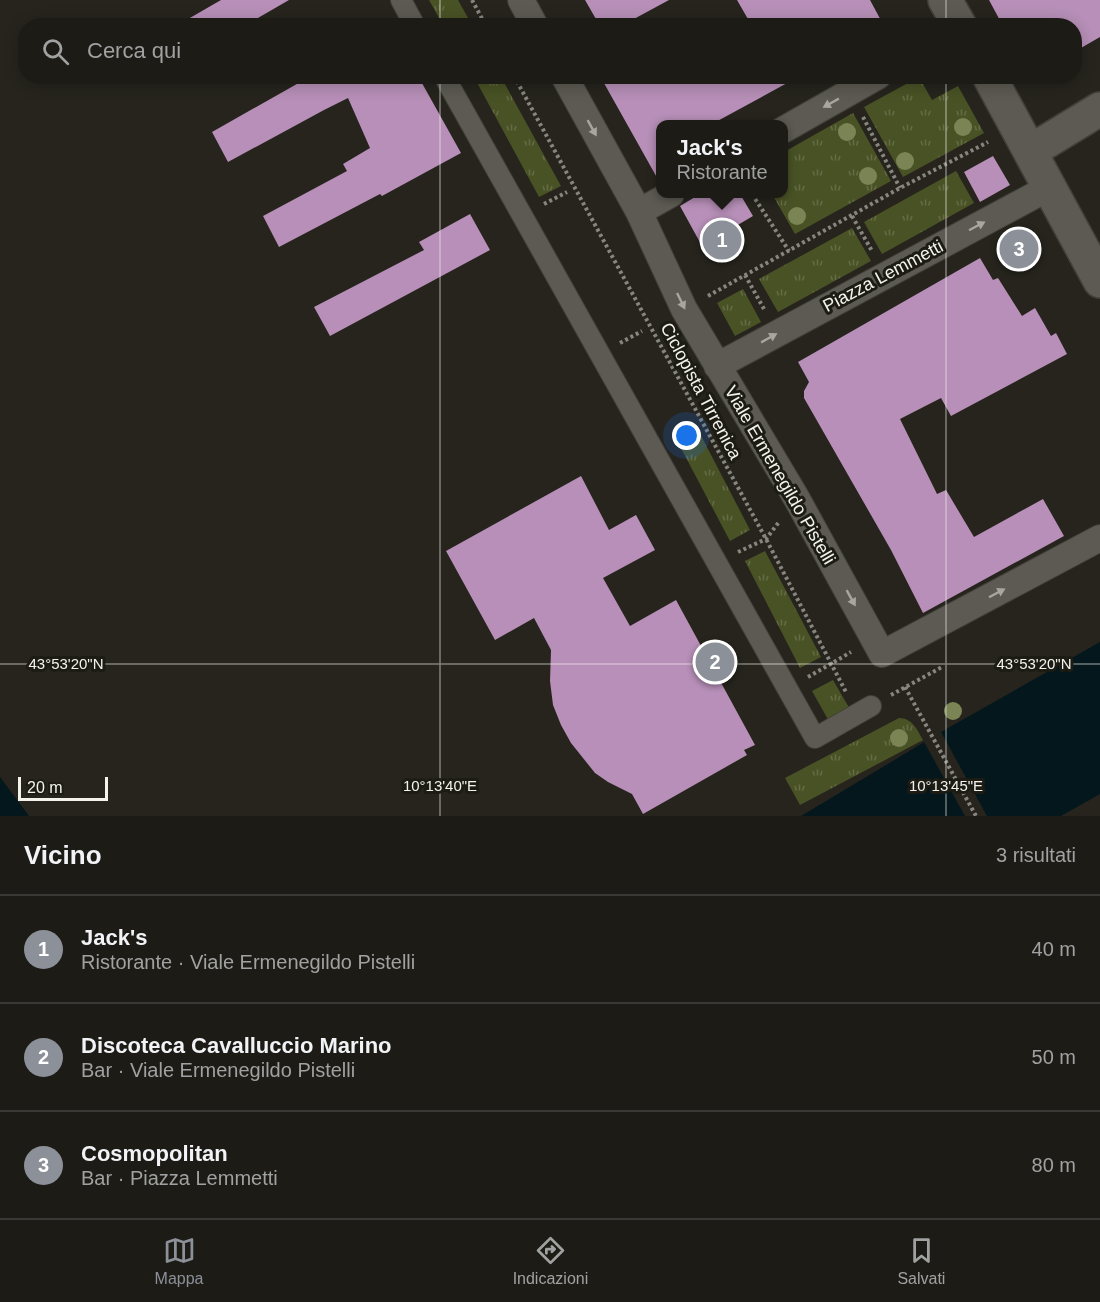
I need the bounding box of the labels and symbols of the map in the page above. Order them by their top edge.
one-way arrow [822,98,839,108]
one-way arrow [587,119,597,136]
pin: 1 [702,218,742,262]
one-way arrow [969,221,986,231]
pin: 3 [1000,226,1038,272]
street label: Piazza Lemmetti [820,236,946,316]
one-way arrow [676,293,685,310]
street label: Ciclopista Tirrenica [656,319,746,464]
one-way arrow [760,333,777,343]
street label: Viale Ermenegildo Pistelli [721,382,839,568]
your location [672,421,701,450]
one-way arrow [989,588,1006,598]
one-way arrow [846,590,856,607]
pin: 2 [696,640,734,684]
text: 43°53'20"N [28,655,104,672]
text: 43°53'20"N [996,655,1072,672]
scale bar [18,774,108,802]
text: 10°13'40"E [403,777,477,794]
text: 10°13'45"E [909,777,983,794]

